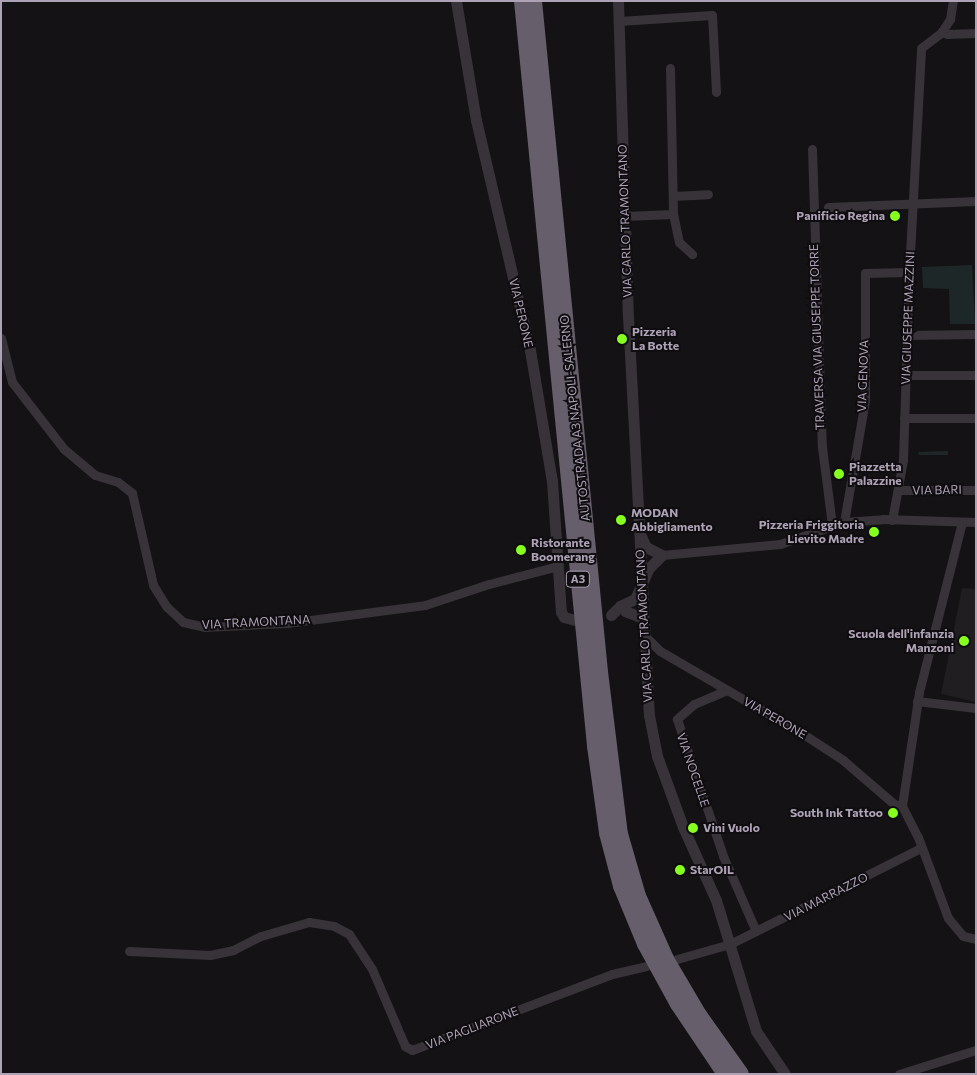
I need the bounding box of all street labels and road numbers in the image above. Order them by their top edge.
street label: VIA CARLO TRAMONTANO [615,144,635,298]
street label: TRAVERSA VIA GIUSEPPE TORRE [807,244,827,430]
street label: VIA GIUSEPPE MAZZINI [898,251,918,385]
street label: VIA PERONE [506,277,536,349]
street label: AUTOSTRADA A3 NAPOLI-SALERNO [557,314,593,522]
street label: VIA GENOVA [855,340,871,412]
street label: VIA BARI [912,482,962,498]
street label: VIA CARLO TRAMONTANO [633,549,655,703]
road number: A3 [566,570,590,588]
street label: VIA TRAMONTANA [201,612,311,632]
street label: VIA PERONE [741,694,809,742]
street label: VIA NOCELLE [674,731,712,809]
street label: VIA MARRAZZO [782,870,870,924]
street label: VIA PAGLIARONE [424,1004,520,1052]

